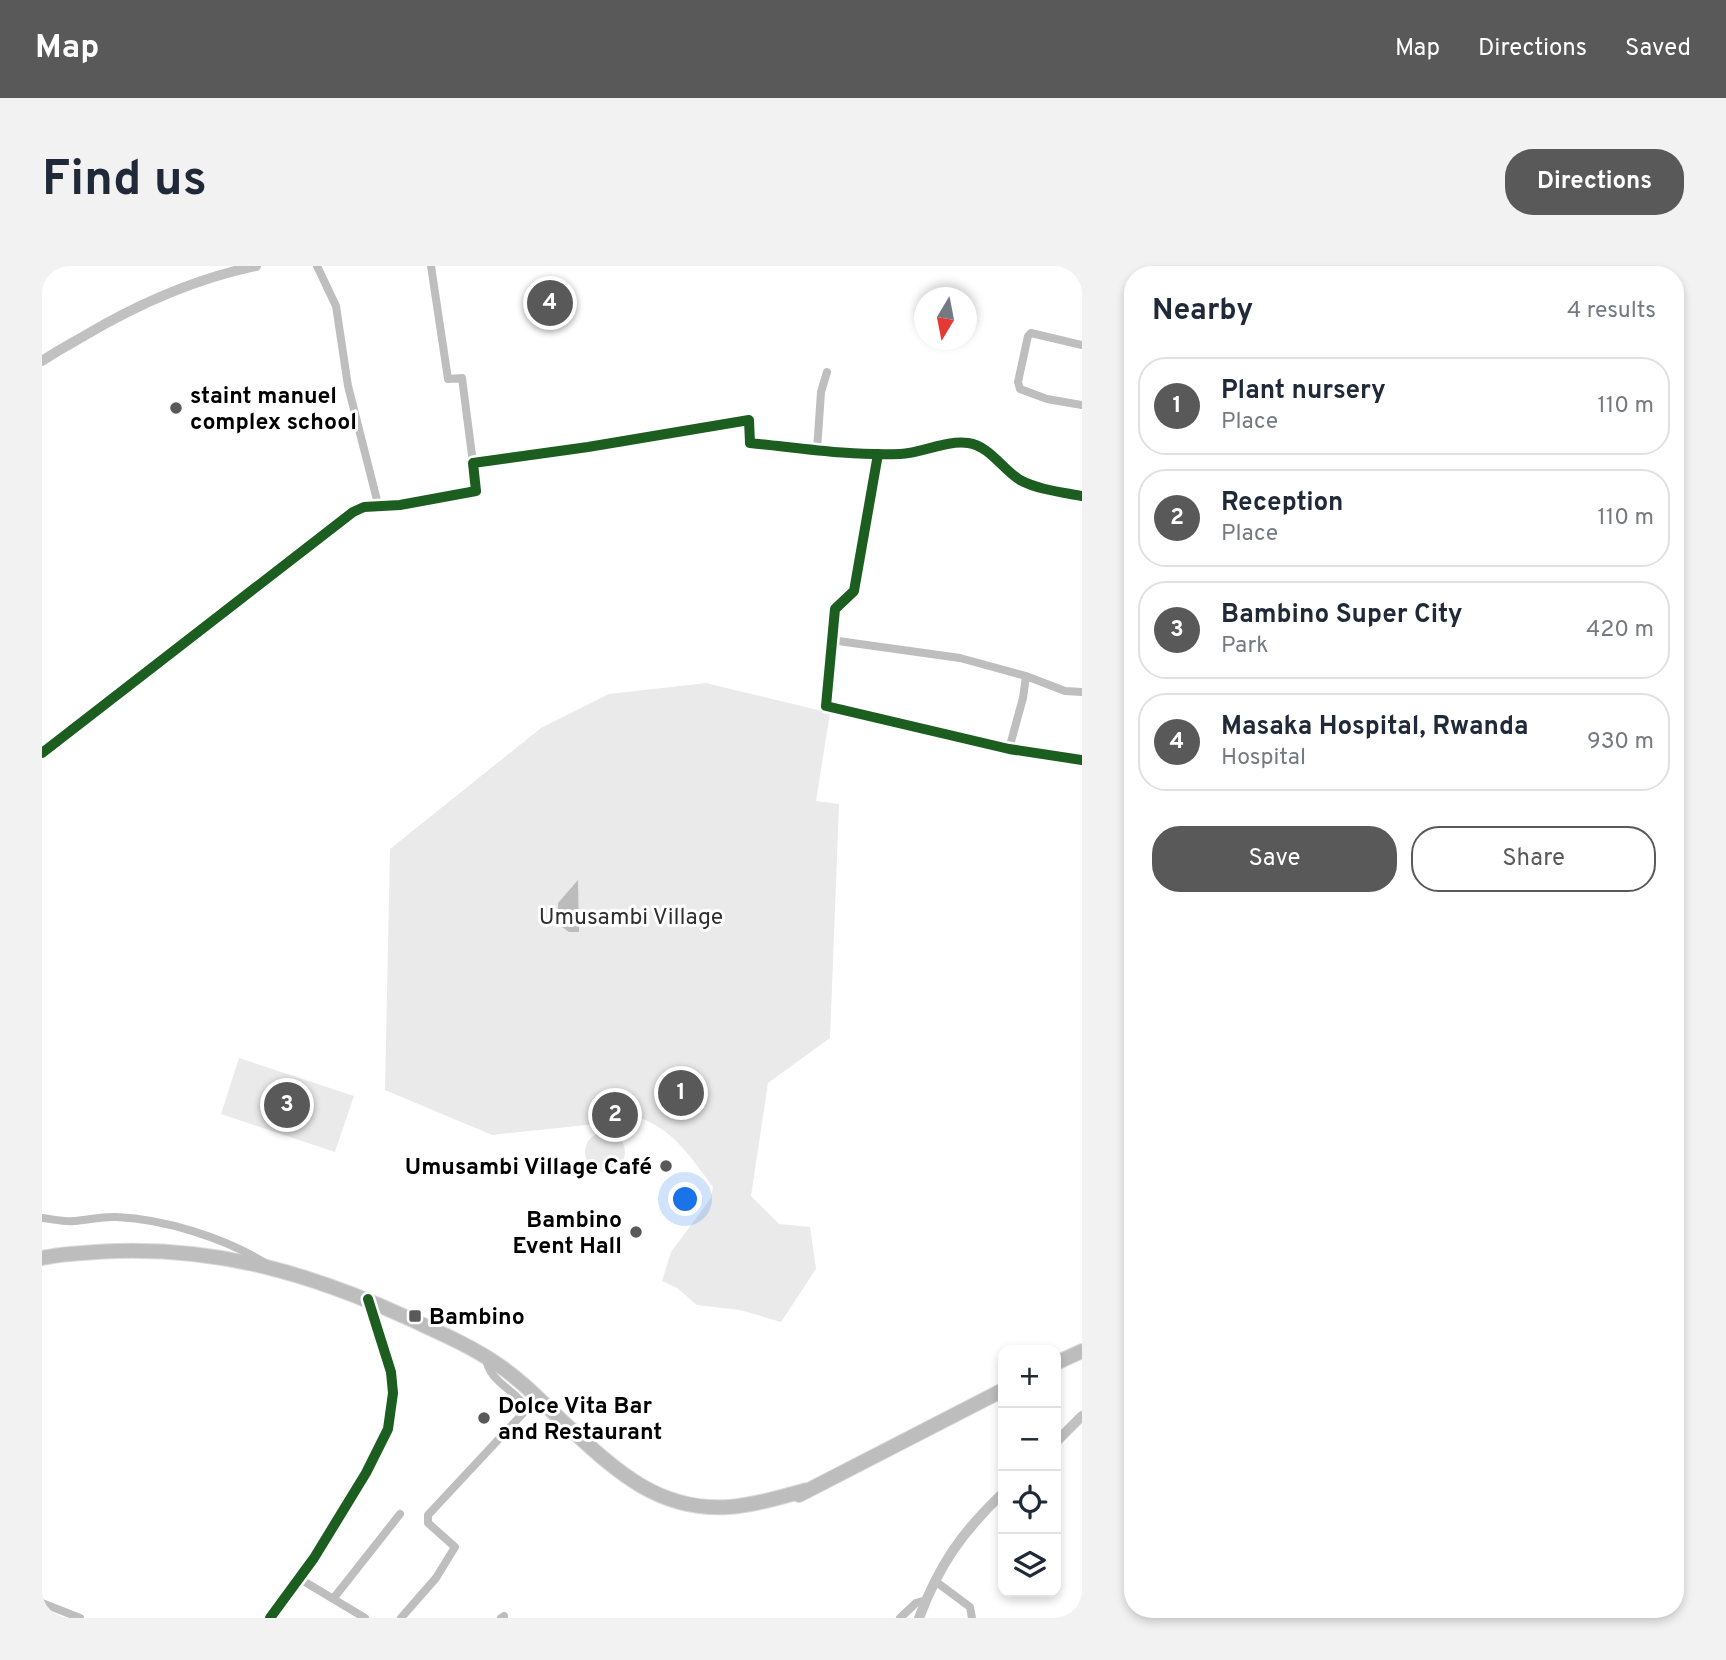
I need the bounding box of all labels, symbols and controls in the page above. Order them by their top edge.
text: Map [35,28,99,70]
text: Map [1395,34,1440,64]
text: Directions [1478,34,1587,64]
text: Saved [1625,34,1691,64]
button: Directions [1505,149,1684,215]
text: Find us [42,151,207,213]
pin: 4 [527,277,573,329]
north arrow [914,287,977,350]
text: Nearby [1152,293,1253,330]
text: 4 results [1567,297,1656,326]
text: Plant nursery [1221,375,1386,408]
place label: staint manuel complex school [190,383,357,438]
text: 1 [1172,392,1182,421]
text: 110 m [1597,392,1654,421]
marker: staint manuel complex school [168,400,184,416]
text: Place [1221,408,1278,437]
text: Reception [1221,487,1343,520]
text: 2 [1170,504,1184,533]
text: 110 m [1597,504,1654,533]
text: Place [1221,520,1278,549]
text: Bambino Super City [1221,599,1463,632]
text: 3 [1170,616,1184,645]
text: 420 m [1586,616,1654,645]
text: Park [1221,632,1268,661]
text: Masaka Hospital, Rwanda [1221,711,1529,744]
text: 4 [1170,728,1184,757]
text: 930 m [1587,728,1654,757]
text: Hospital [1221,744,1306,773]
button: Save [1152,826,1397,892]
button: Share [1411,826,1656,892]
park label: Umusambi Village [539,904,723,933]
pin: 1 [658,1067,704,1119]
pin: 3 [264,1079,310,1131]
pin: 2 [592,1089,638,1141]
place label: Umusambi Village Café [405,1154,652,1183]
marker: Umusambi Village Café [658,1158,674,1174]
your location [668,1182,702,1216]
place label: Bambino Event Hall [513,1207,622,1262]
marker: Bambino Event Hall [628,1224,644,1240]
place label: Bambino [429,1304,525,1333]
marker: Bambino [407,1308,423,1324]
map controls [998,1345,1061,1597]
button: + [998,1345,1061,1408]
place label: Dolce Vita Bar and Restaurant [498,1393,662,1448]
button: − [998,1408,1061,1471]
marker: Dolce Vita Bar and Restaurant [476,1410,492,1426]
button: locate [998,1471,1061,1534]
button: layers [998,1534,1061,1597]

